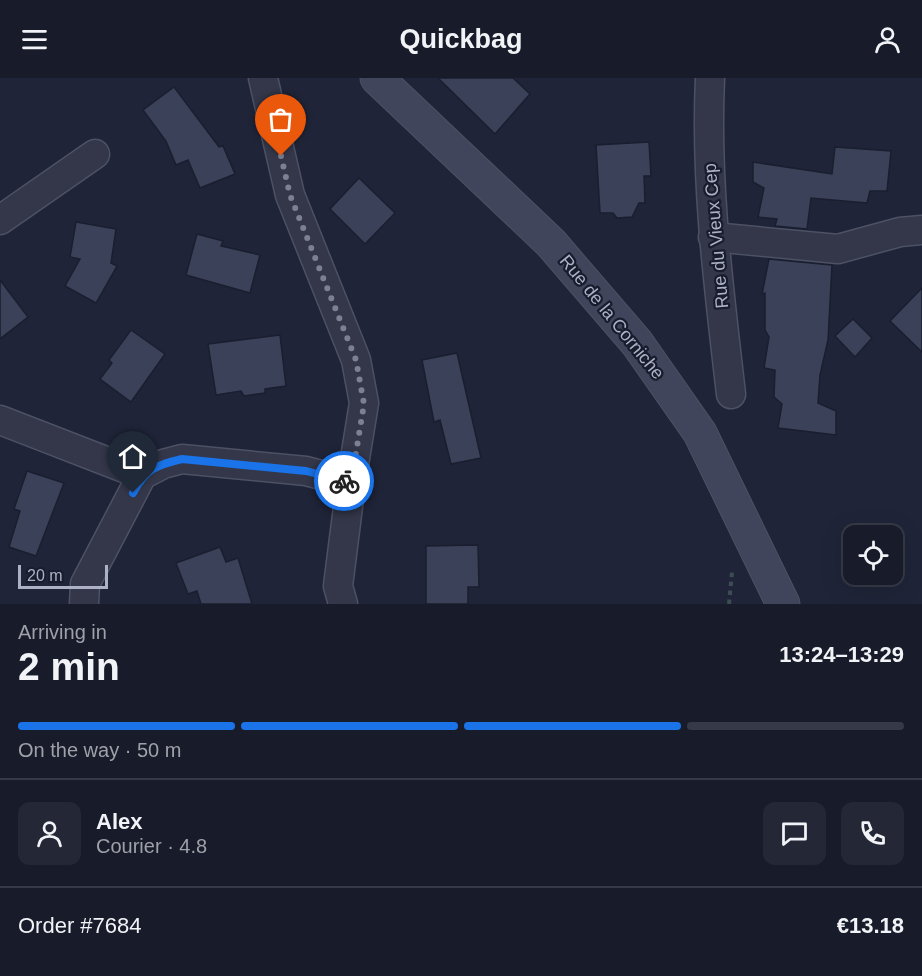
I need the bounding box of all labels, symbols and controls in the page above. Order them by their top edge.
icon: menu [18,23,51,56]
icon: person [871,23,904,56]
text: Quickbag [399,24,523,54]
pin [255,94,306,156]
icon: bag [264,103,297,136]
street label: Rue du Vieux Cep [700,163,732,309]
street label: Rue de la Corniche [556,251,668,383]
pin [107,431,158,493]
icon: home [116,440,149,473]
courier [314,451,374,511]
icon: bike [328,465,361,498]
map controls [843,525,903,585]
button: locate [843,525,903,585]
scale bar [18,562,108,589]
text: 20 m [27,567,63,584]
text: Arriving in [18,621,107,643]
text: 13:24–13:29 [779,642,904,667]
text: 2 min [18,645,120,688]
text: On the way · 50 m [18,739,181,761]
button: person [18,802,81,865]
button: chat [763,802,826,865]
button: phone [841,802,904,865]
text: Alex [96,809,142,834]
text: Courier · 4.8 [96,835,207,857]
text: Order #7684 [18,913,142,938]
text: €13.18 [837,913,904,938]

